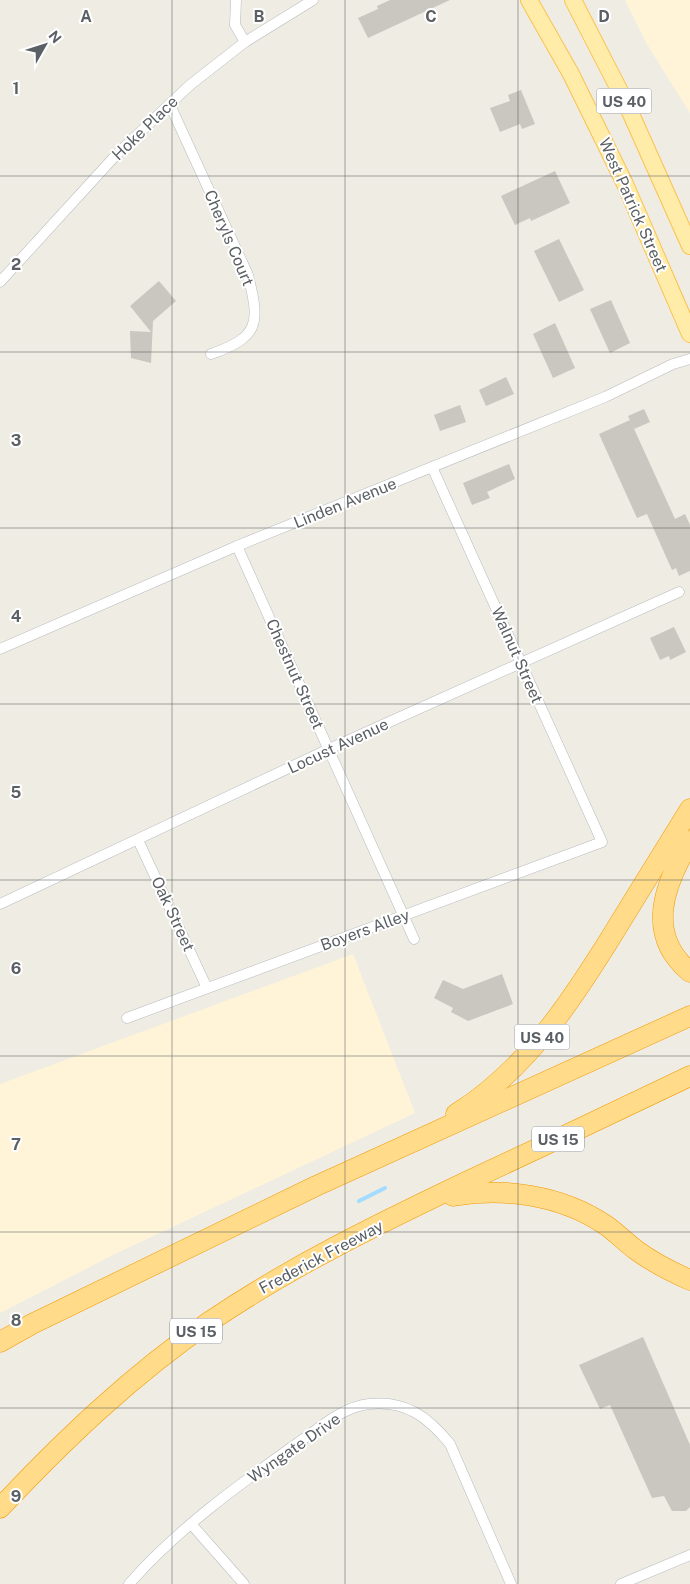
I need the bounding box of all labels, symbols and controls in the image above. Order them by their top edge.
text: A [80,7,92,26]
text: B [254,7,265,26]
text: C [425,7,437,26]
text: D [598,7,610,26]
north arrow [20,20,70,70]
text: N [45,28,65,46]
text: 1 [13,79,19,98]
road number: US 40 [596,88,652,114]
street label: Hoke Place [108,92,182,164]
street label: West Patrick Street [595,135,671,275]
street label: Cheryls Court [200,187,258,289]
text: 2 [11,255,21,274]
text: 3 [11,431,21,450]
street label: Linden Avenue [291,474,399,532]
street label: Walnut Street [487,604,547,706]
text: 4 [11,607,22,626]
street label: Chestnut Street [262,616,328,732]
street label: Locust Avenue [285,714,391,778]
text: 5 [11,783,22,802]
street label: Oak Street [147,874,199,954]
street label: Boyers Alley [318,905,412,955]
text: 6 [11,959,21,978]
road number: US 40 [514,1024,570,1050]
road number: US 15 [532,1126,584,1152]
text: 7 [11,1135,21,1154]
street label: Frederick Freeway [256,1216,387,1298]
text: 8 [11,1311,22,1330]
road number: US 15 [170,1318,222,1344]
street label: Wyngate Drive [244,1409,344,1487]
text: 9 [11,1487,21,1506]

